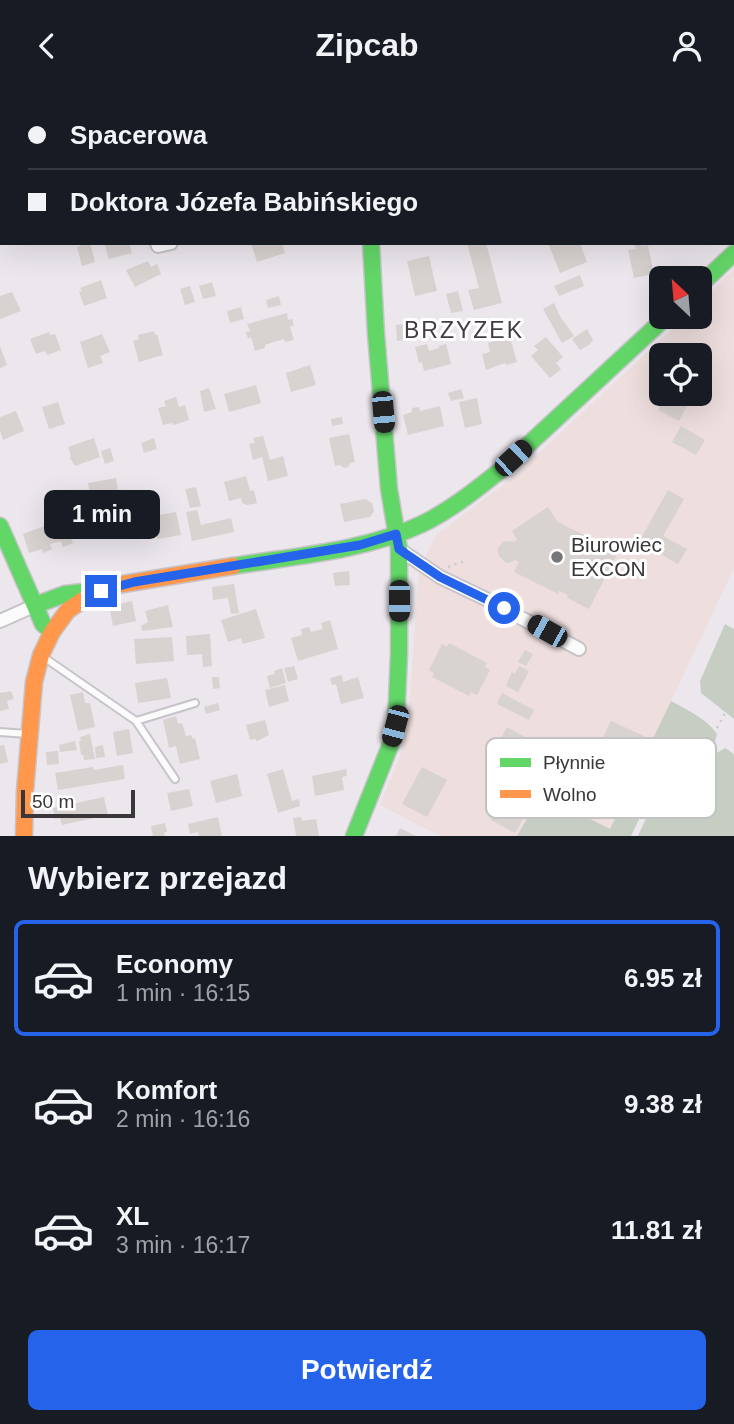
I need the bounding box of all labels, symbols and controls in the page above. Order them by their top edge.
icon: back [28,27,66,65]
text: Zipcab [315,27,419,63]
icon: person [668,27,706,65]
text: Spacerowa [70,120,207,150]
text: Doktora Józefa Babińskiego [70,187,418,217]
north arrow [649,266,712,329]
map controls [649,266,712,406]
district label: BRZYZEK [404,317,524,343]
button: locate [649,343,712,406]
car [371,390,396,434]
car [491,436,536,480]
callout: 1 min [43,489,159,539]
text: 1 min [72,501,132,527]
place label: Biurowiec EXCON [571,533,662,580]
marker: Biurowiec EXCON [549,549,565,565]
route end [85,575,117,607]
car [389,580,410,622]
route start [488,592,520,624]
car [524,612,571,650]
car [380,703,411,749]
legend [486,738,716,818]
text: Płynnie [543,752,605,773]
text: Wolno [543,784,597,805]
scale bar [21,787,135,819]
text: 50 m [32,791,74,812]
text: Wybierz przejazd [28,860,287,896]
icon: car [32,947,95,1010]
text: Economy [116,949,233,979]
text: 6.95 zł [624,963,702,993]
text: 1 min · 16:15 [116,980,250,1006]
icon: car [32,1073,95,1136]
text: Komfort [116,1075,217,1105]
text: 9.38 zł [624,1089,702,1119]
text: 2 min · 16:16 [116,1106,250,1132]
icon: car [32,1199,95,1262]
text: XL [116,1201,149,1231]
text: 11.81 zł [611,1215,702,1245]
text: 3 min · 16:17 [116,1232,250,1258]
button: Potwierdź [28,1330,706,1410]

